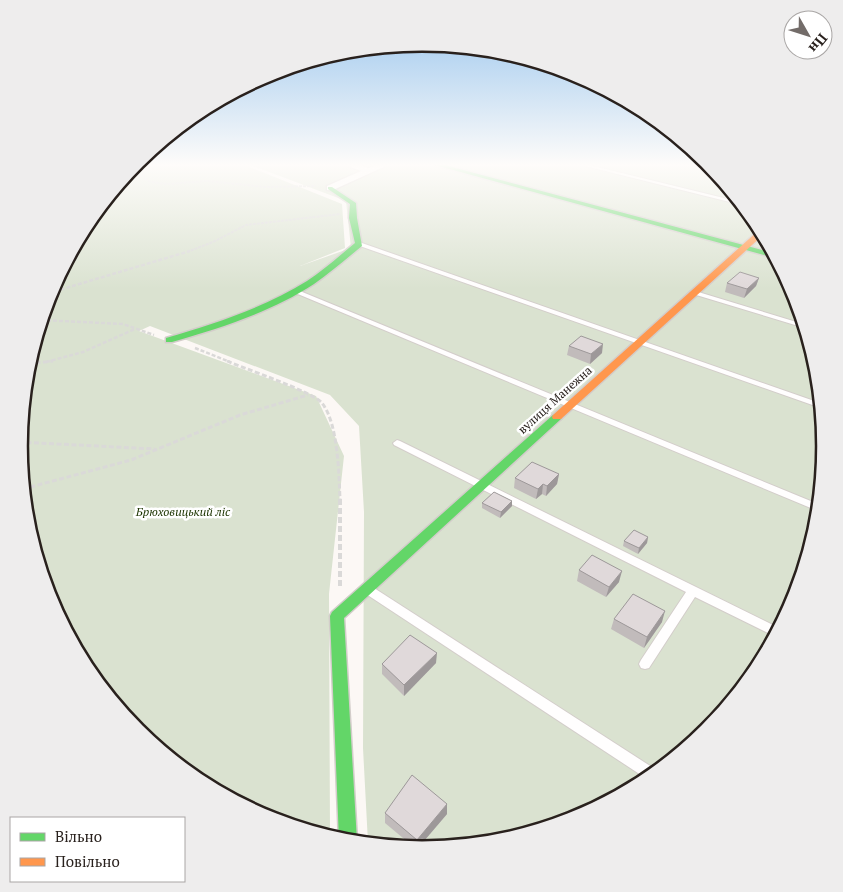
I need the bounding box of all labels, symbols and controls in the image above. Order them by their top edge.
north arrow [783,10,833,60]
text: Пн [805,30,832,57]
street label: вулиця Манежна [515,362,595,437]
park label: Брюховицький ліс [135,504,231,519]
legend [10,817,185,882]
text: Вільно [55,826,102,846]
text: Повільно [55,851,120,871]

